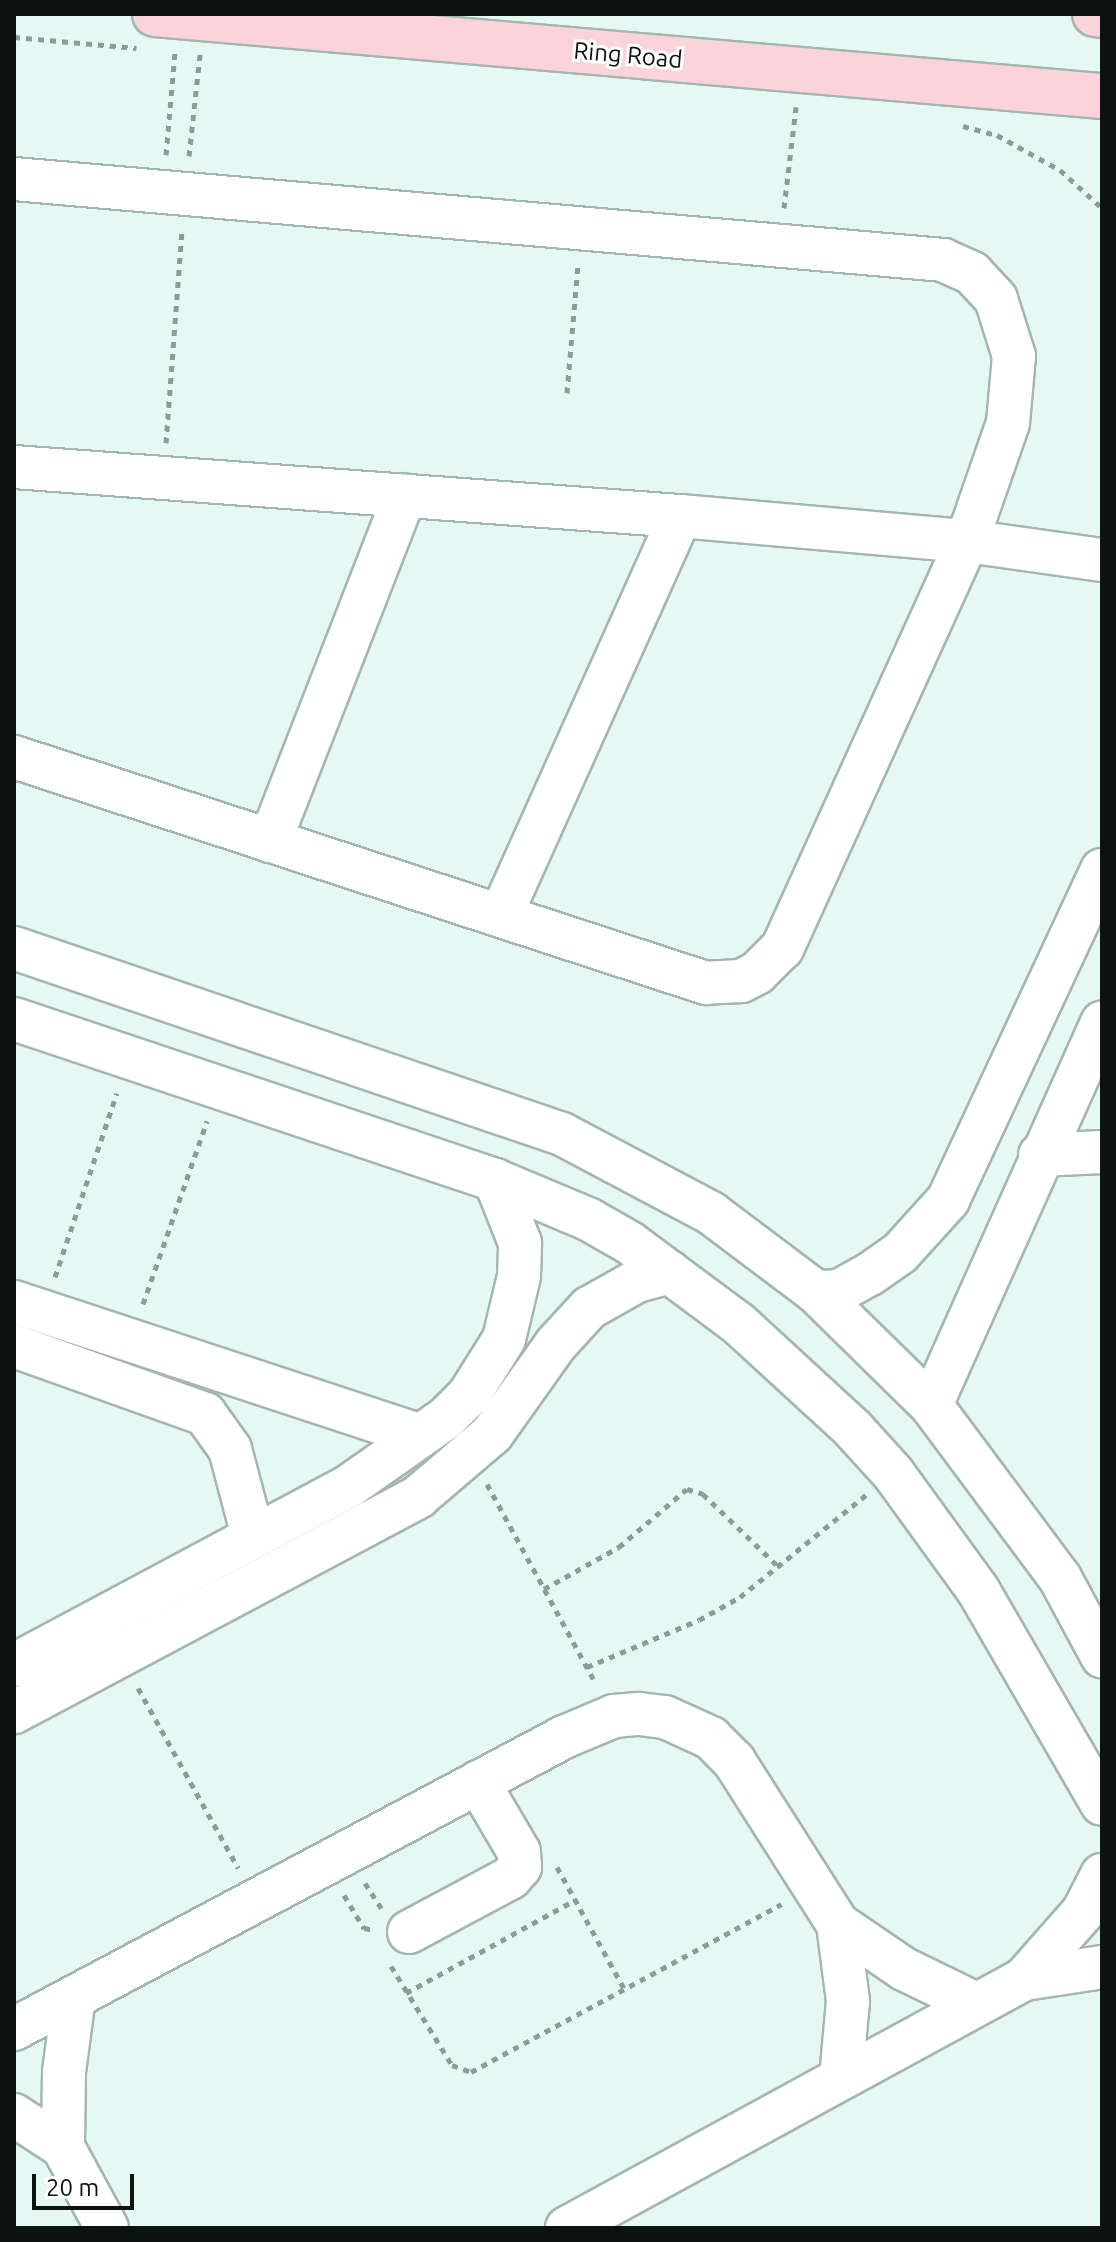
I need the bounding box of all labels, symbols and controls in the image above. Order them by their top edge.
street label: Ring Road [572,36,684,74]
scale bar [36,2158,138,2208]
text: 20 m [46,2174,99,2201]

